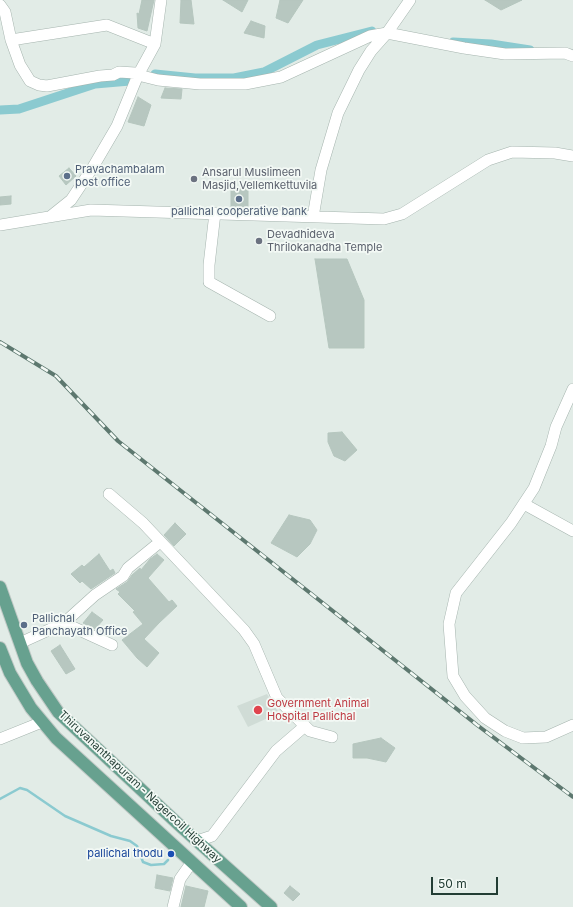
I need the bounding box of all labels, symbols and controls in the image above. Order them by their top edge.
place label: Pravachambalam post office [75,163,165,189]
place label: Ansarul Muslimeen Masjid,Vellemkettuvila [202,166,317,192]
marker: Pravachambalam post office [62,171,72,181]
marker: Ansarul Muslimeen Masjid,Vellemkettuvila [189,174,199,184]
marker: pallichal cooperative bank [234,194,244,204]
place label: pallichal cooperative bank [171,205,307,219]
place label: Devadhideva Thrilokanadha Temple [267,228,382,254]
marker: Devadhideva Thrilokanadha Temple [254,236,264,246]
place label: Pallichal Panchayath Office [32,612,127,638]
marker: Pallichal Panchayath Office [19,620,29,630]
place label: Government Animal Hospital Pallichal [267,697,369,723]
marker: Government Animal Hospital Pallichal [252,704,264,716]
street label: Thiruvananthapuram - Nagercoil Highway [56,708,224,866]
place label: pallichal thodu [87,847,163,861]
marker: pallichal thodu [166,849,176,859]
scale bar [433,869,500,895]
text: 50 m [438,876,467,891]

